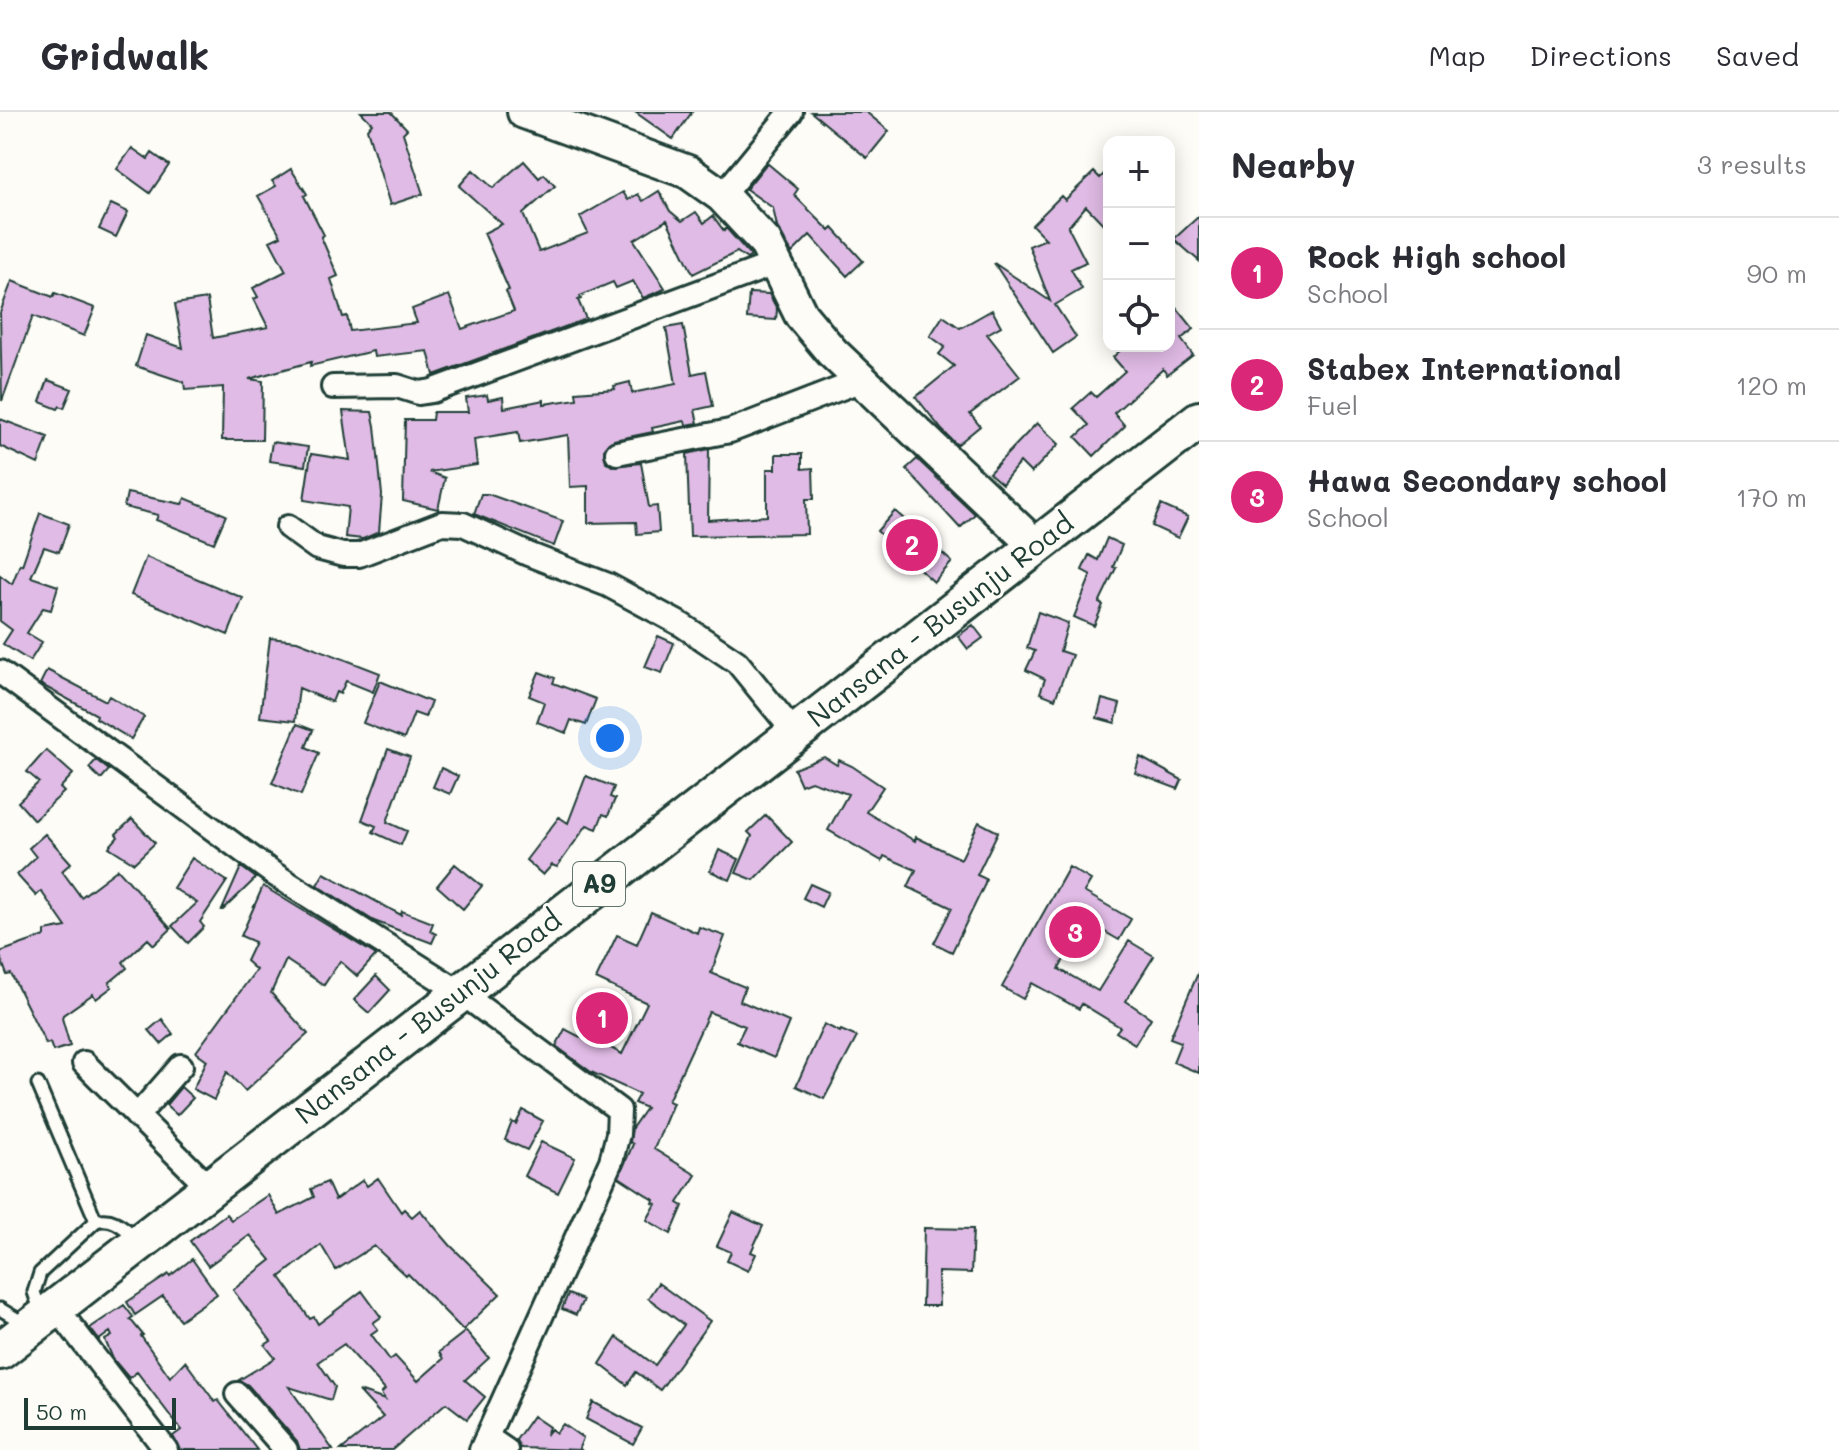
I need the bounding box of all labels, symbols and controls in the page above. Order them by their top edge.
text: Gridwalk [40,30,209,80]
text: Map [1429,37,1486,73]
text: Directions [1530,37,1672,73]
text: Saved [1716,37,1799,73]
map controls [1103,136,1175,352]
button: + [1103,136,1175,208]
text: Nearby [1231,142,1356,187]
text: 3 results [1697,147,1807,181]
button: − [1103,208,1175,280]
text: Rock High school [1307,236,1566,276]
text: 1 [1251,256,1263,290]
text: 90 m [1747,256,1807,290]
text: School [1307,276,1389,310]
button: locate [1103,280,1175,352]
text: Stabex International [1307,348,1621,388]
text: 2 [1250,368,1264,402]
text: 120 m [1736,368,1807,402]
text: Fuel [1307,388,1358,422]
text: Hawa Secondary school [1307,460,1667,500]
text: 3 [1249,480,1265,514]
text: 170 m [1736,480,1807,514]
text: School [1307,500,1389,534]
street label: Nansana - Busunju Road [799,504,1080,734]
pin: 2 [886,515,938,575]
your location [590,718,630,758]
road number: A9 [573,862,625,906]
street label: Nansana - Busunju Road [287,901,568,1131]
pin: 3 [1049,902,1101,962]
pin: 1 [576,988,628,1048]
scale bar [24,1394,176,1430]
text: 50 m [36,1397,87,1426]

